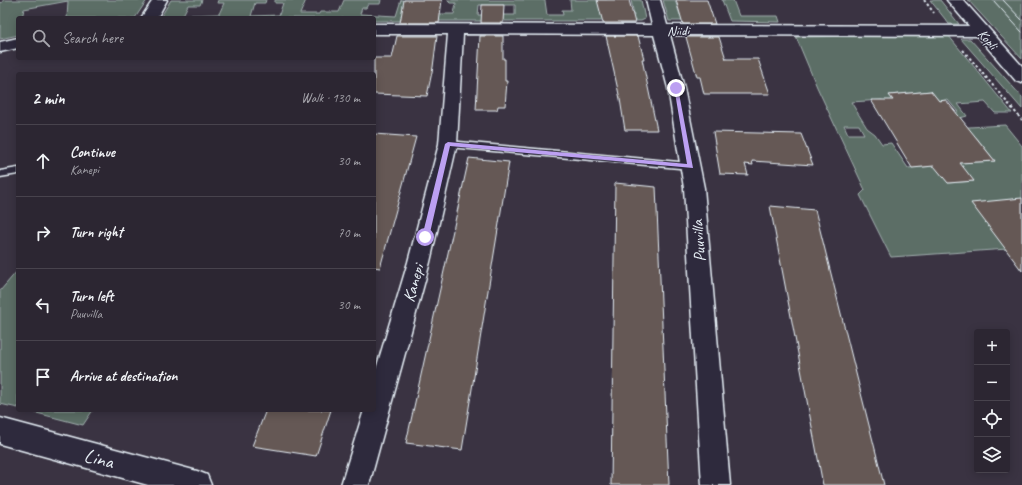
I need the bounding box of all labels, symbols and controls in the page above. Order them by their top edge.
search box [16,16,376,60]
street label: Niidi [667,22,691,39]
street label: Kopli [974,26,1003,55]
icon: search [30,27,52,49]
text: Search here [62,29,123,48]
route end [667,79,685,97]
text: 2 min [32,88,65,109]
text: Walk · 130 m [301,90,360,106]
text: Continue [70,143,115,162]
icon: ahead [32,150,54,172]
text: 30 m [338,153,360,169]
text: Kanepi [70,162,99,178]
street label: Puuvilla [686,218,710,263]
icon: right [32,222,54,244]
text: Turn right [70,223,123,242]
text: 70 m [338,225,360,241]
route start [416,228,434,246]
street label: Kanepi [398,259,430,304]
text: Turn left [70,287,113,306]
icon: left [32,294,54,316]
text: 30 m [338,297,360,313]
text: Puuvilla [70,306,102,322]
map controls [974,329,1010,473]
button: + [974,329,1010,365]
button: − [974,365,1010,401]
icon: arrive [32,366,54,388]
text: Arrive at destination [70,367,177,386]
button: locate [974,401,1010,437]
button: layers [974,437,1010,473]
street label: Lina [81,443,118,475]

